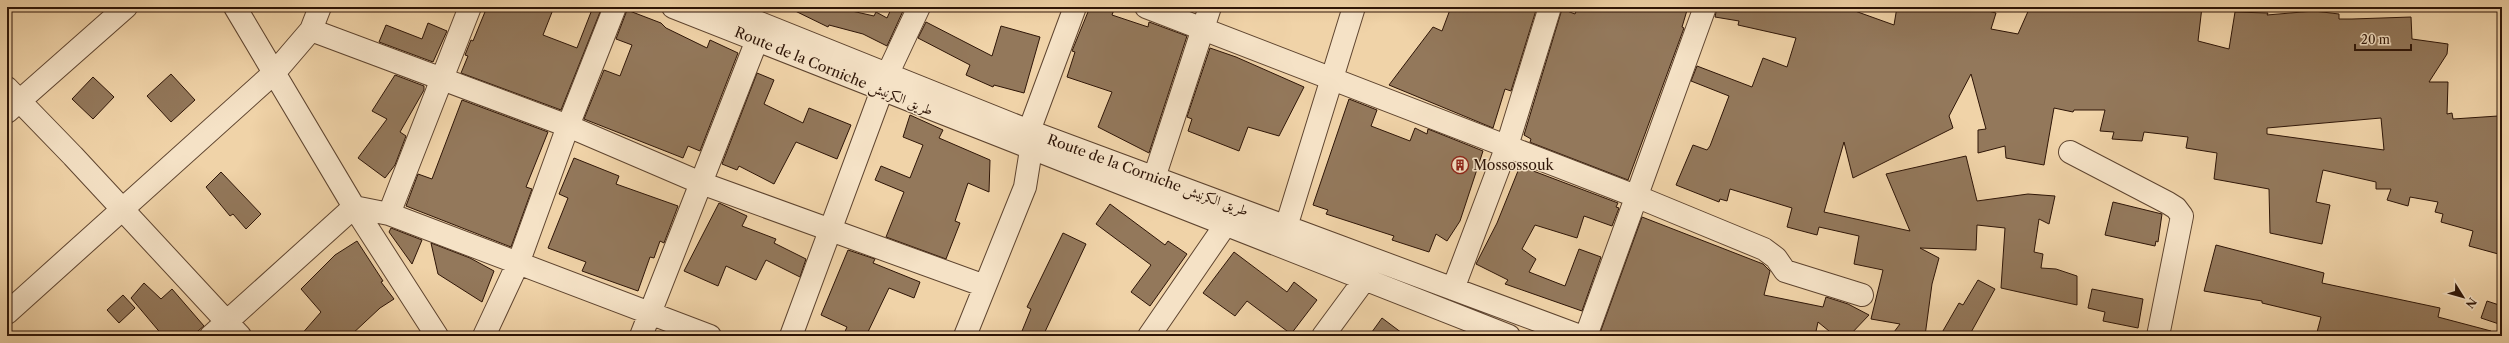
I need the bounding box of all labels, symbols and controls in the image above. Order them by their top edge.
street label: Route de la Corniche طريق الكرنيش [732,23,936,120]
scale bar [2355,26,2411,52]
text: 20 m [2361,32,2390,47]
street label: Route de la Corniche طريق الكرنيش [1045,130,1251,221]
building icon: Mossossouk [1450,155,1470,175]
place label: Mossossouk [1473,156,1555,174]
north arrow [2443,277,2483,317]
text: N [2462,295,2479,311]

